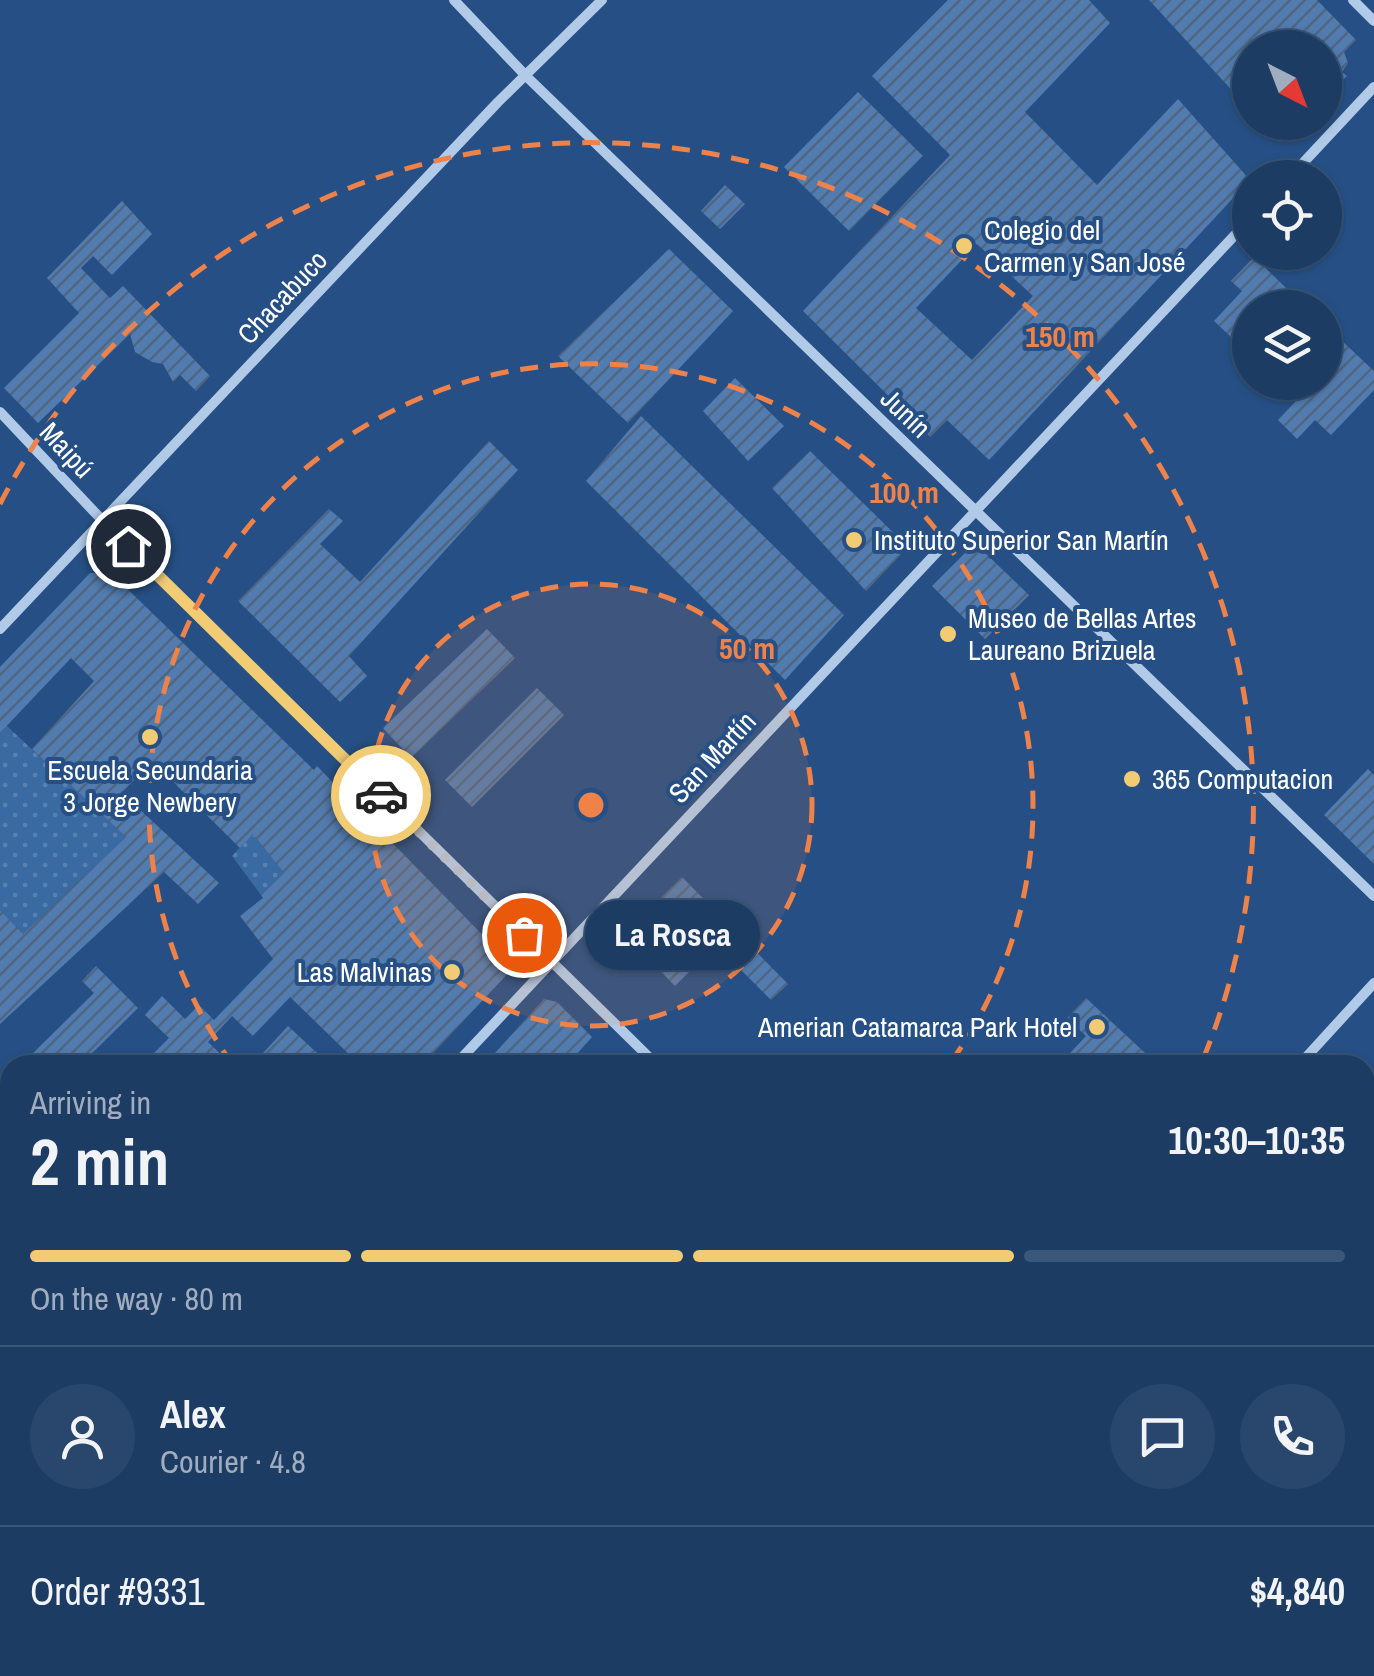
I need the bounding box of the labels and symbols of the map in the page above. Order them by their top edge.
north arrow [1232,30,1342,140]
place label: Colegio del Carmen y San José [984,211,1186,281]
marker: Colegio del Carmen y San José [953,235,975,257]
street label: Chacabuco [228,242,336,352]
text: 150 m [1025,316,1095,356]
street label: Junín [873,380,939,446]
street label: Maipú [31,414,103,486]
text: 100 m [869,472,939,512]
pin [86,504,171,589]
place label: Instituto Superior San Martín [874,521,1169,559]
marker: Instituto Superior San Martín [843,529,865,551]
place label: Museo de Bellas Artes Laureano Brizuela [968,599,1196,669]
marker: Museo de Bellas Artes Laureano Brizuela [937,623,959,645]
text: 50 m [719,628,775,668]
street label: San Martín [660,703,764,811]
marker: Escuela Secundaria 3 Jorge Newbery [139,726,161,748]
courier [331,745,431,845]
place label: Escuela Secundaria 3 Jorge Newbery [47,751,253,821]
place label: 365 Computacion [1152,760,1333,798]
marker: 365 Computacion [1121,768,1143,790]
centre of rings [573,787,609,823]
pin [482,893,567,978]
callout: La Rosca [584,900,759,970]
place label: Las Malvinas [297,953,432,991]
marker: Las Malvinas [441,961,463,983]
place label: Amerian Catamarca Park Hotel [757,1008,1077,1046]
marker: Amerian Catamarca Park Hotel [1086,1016,1108,1038]

